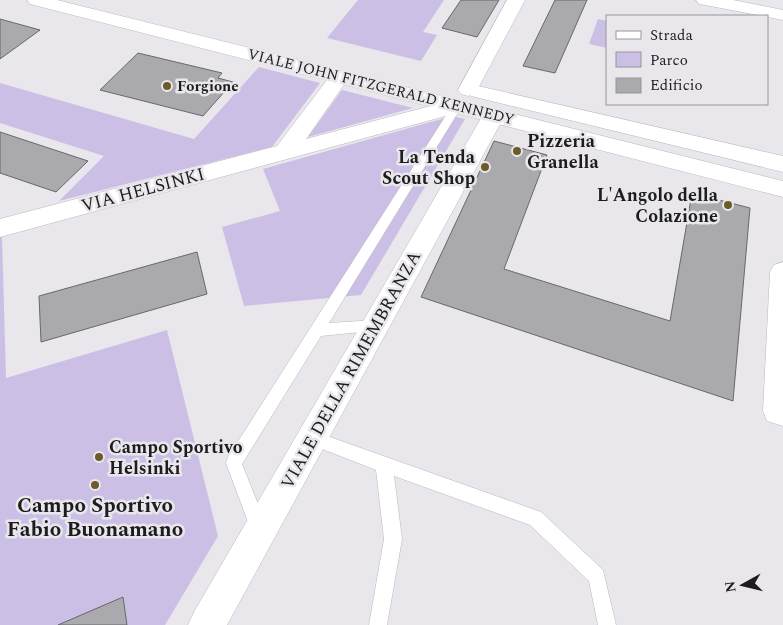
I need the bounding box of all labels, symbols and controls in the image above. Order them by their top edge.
legend [606,15,768,105]
text: Strada [650,24,693,47]
street label: VIALE JOHN FITZGERALD KENNEDY [245,43,517,131]
text: Parco [650,49,688,72]
text: Edificio [650,74,703,97]
place label: Forgione [177,75,239,98]
marker: Forgione [161,80,173,92]
place label: Pizzeria Granella [527,128,599,176]
place label: La Tenda Scout Shop [382,144,476,192]
marker: Pizzeria Granella [511,145,523,157]
street label: VIA HELSINKI [78,161,208,219]
marker: La Tenda Scout Shop [479,161,491,173]
place label: L'Angolo della Colazione [597,182,719,230]
marker: L'Angolo della Colazione [722,199,734,211]
street label: VIALE DELLA RIMEMBRANZA [274,246,428,494]
place label: Campo Sportivo Helsinki [109,434,243,482]
marker: Campo Sportivo Helsinki [93,451,105,463]
marker: Campo Sportivo Fabio Buonamano [89,479,101,491]
place label: Campo Sportivo Fabio Buonamano [7,490,183,546]
north arrow [718,560,768,610]
text: N [719,580,742,594]

